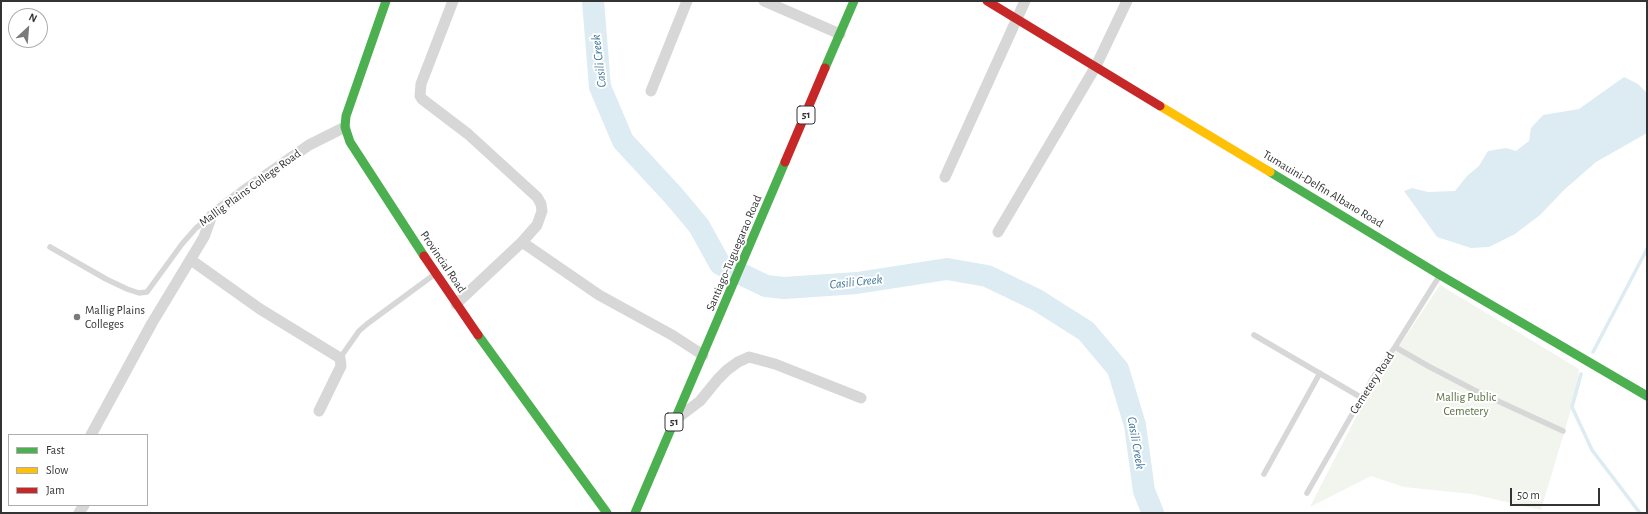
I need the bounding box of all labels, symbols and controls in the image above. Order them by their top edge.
north arrow [8,8,48,48]
text: N [27,11,39,24]
water label: Casili Creek [588,34,610,88]
road number: 51 [797,106,815,124]
street label: Mallig Plains College Road [196,146,304,230]
street label: Tumauini-Delfin Albano Road [1260,147,1386,231]
street label: Santiago-Tuguegarao Road [703,193,765,313]
street label: Provincial Road [417,228,469,296]
water label: Casili Creek [829,271,883,293]
place label: Mallig Plains Colleges [85,303,145,331]
marker: Mallig Plains Colleges [72,312,82,322]
street label: Cemetery Road [1347,349,1397,417]
park label: Mallig Public Cemetery [1436,390,1496,418]
road number: 51 [665,413,683,431]
water label: Casili Creek [1124,415,1148,471]
legend [8,434,148,506]
text: Fast [46,444,65,456]
text: Slow [46,464,68,476]
scale bar [1512,480,1602,506]
text: Jam [46,484,65,496]
text: 50 m [1517,489,1540,501]

